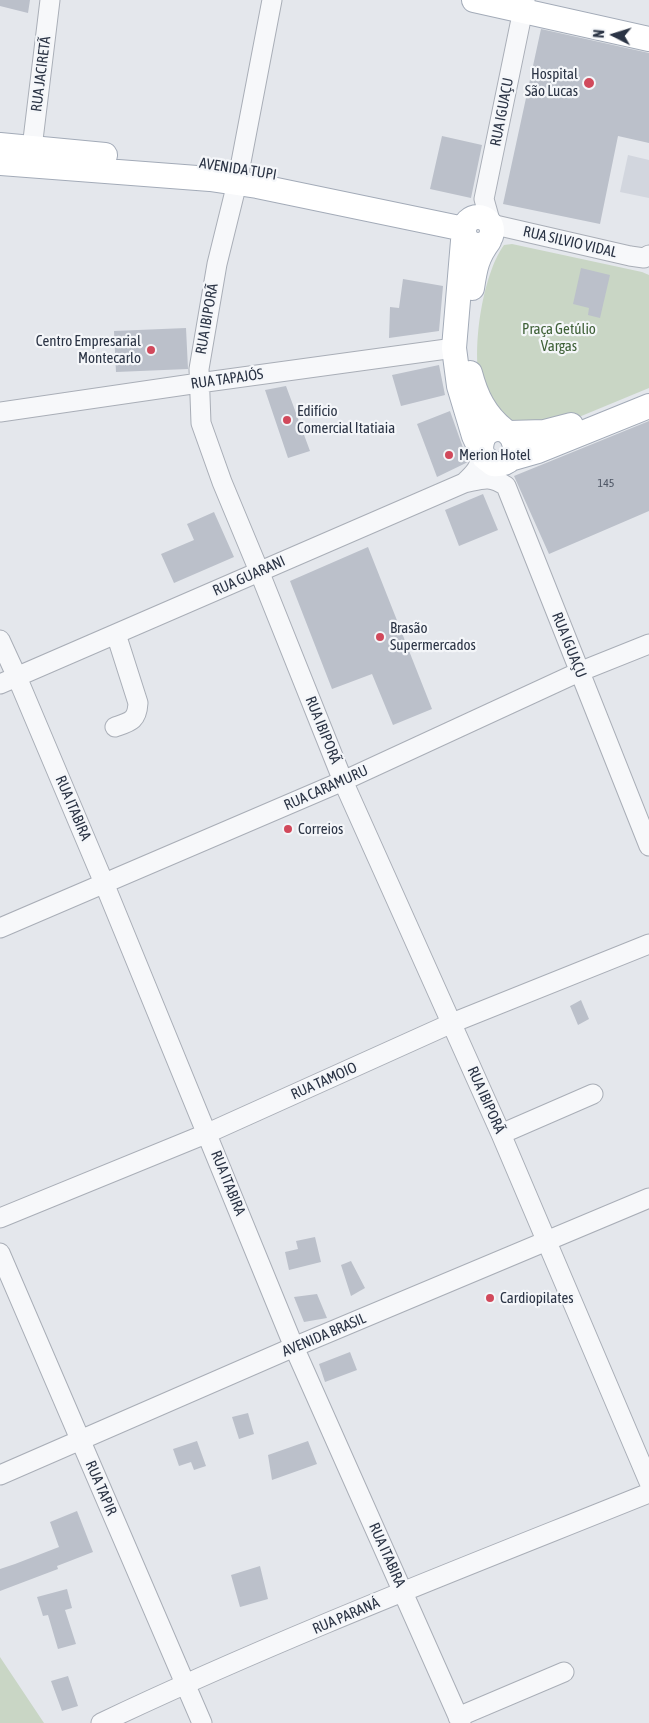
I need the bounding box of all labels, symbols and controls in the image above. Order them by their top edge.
north arrow [589,10,639,60]
text: N [591,29,607,39]
street label: RUA JACIRETÃ [27,35,55,113]
place label: Hospital São Lucas [525,65,578,100]
street label: RUA IGUAÇU [487,76,517,148]
marker: Hospital São Lucas [582,76,596,90]
street label: AVENIDA TUPI [198,154,278,184]
street label: RUA SILVIO VIDAL [521,222,619,262]
street label: RUA IBIPORÃ [192,282,222,356]
park label: Praça Getúlio Vargas [522,320,596,355]
place label: Centro Empresarial Montecarlo [36,332,141,367]
marker: Centro Empresarial Montecarlo [145,344,157,356]
street label: RUA TAPAJÓS [190,365,264,393]
place label: Edifício Comercial Itatiaia [297,402,395,437]
marker: Edifício Comercial Itatiaia [281,414,293,426]
place label: Merion Hotel [459,446,531,464]
marker: Merion Hotel [443,449,455,461]
house number: 145 [598,476,614,490]
street label: RUA GUARANI [210,552,288,600]
street label: RUA IGUAÇU [548,609,590,681]
place label: Brasão Supermercados [390,619,476,654]
marker: Brasão Supermercados [374,631,386,643]
street label: RUA IBIPORÃ [301,693,345,767]
street label: RUA CARAMURU [281,761,371,815]
street label: RUA ITABIRA [51,773,95,843]
place label: Correios [298,820,343,838]
marker: Correios [282,823,294,835]
street label: RUA TAMOIO [288,1058,360,1104]
street label: RUA IBIPORÃ [463,1064,509,1136]
street label: RUA ITABIRA [207,1148,249,1218]
place label: Cardiopilates [500,1289,574,1307]
marker: Cardiopilates [484,1292,496,1304]
street label: AVENIDA BRASIL [279,1309,369,1361]
street label: RUA TAPIR [81,1458,121,1518]
street label: RUA ITABIRA [365,1520,409,1590]
street label: RUA PARANÁ [310,1594,382,1638]

